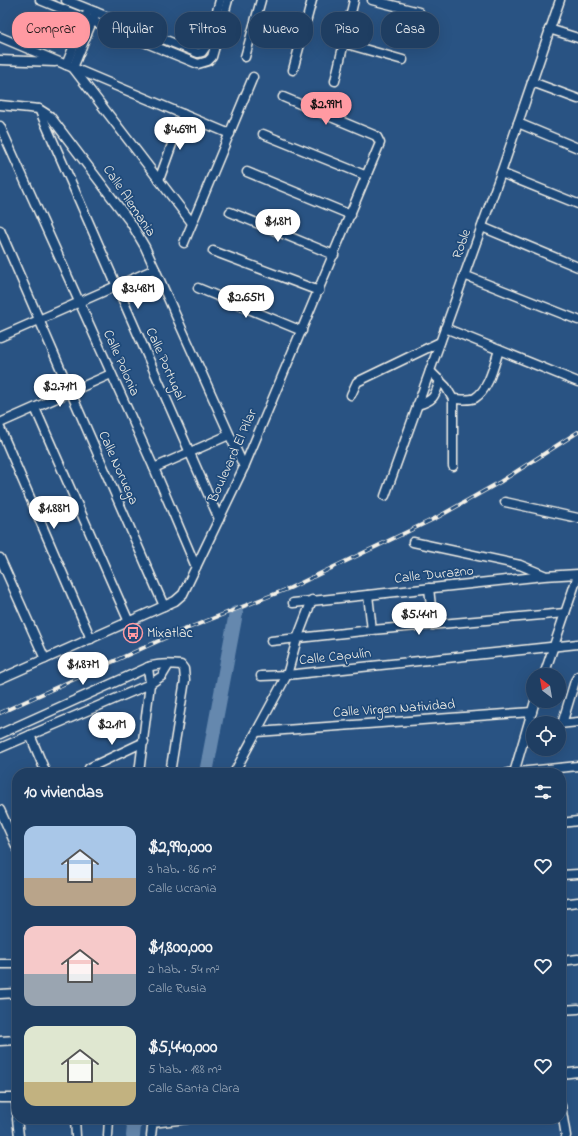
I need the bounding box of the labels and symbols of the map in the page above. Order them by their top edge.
pin: $2.99M [293,92,359,126]
pin: $4.69M [147,117,213,151]
street label: Calle Alemania [97,161,161,241]
pin: $1.8M [250,209,306,243]
street label: Roble [447,226,477,262]
pin: $3.48M [105,276,171,310]
pin: $2.65M [213,285,279,319]
street label: Calle Portugal [139,324,190,404]
street label: Calle Polonia [97,327,145,399]
pin: $2.71M [27,374,93,408]
street label: Boulevard El Pilar [203,405,263,507]
street label: Calle Noruega [91,428,144,509]
pin: $1.88M [21,496,87,530]
street label: Calle Durazno [393,560,475,590]
pin: $5.44M [386,602,452,636]
bus stop icon: Mixatlac [122,622,144,644]
place label: Mixatlac [147,623,193,644]
street label: Calle Capulín [298,643,372,671]
pin: $1.87M [50,652,116,686]
north arrow [526,668,566,708]
street label: Calle Virgen Natividad [332,694,456,725]
pin: $2.1M [84,712,140,746]

